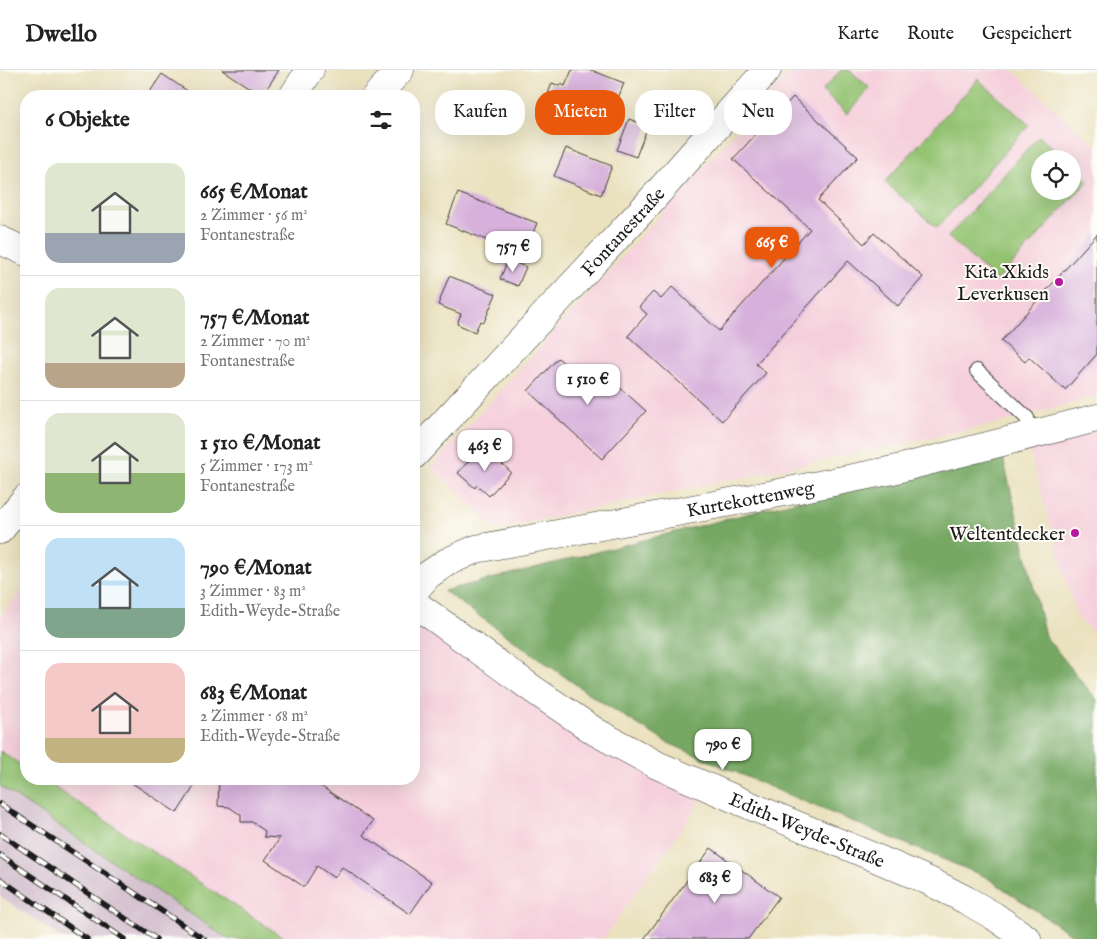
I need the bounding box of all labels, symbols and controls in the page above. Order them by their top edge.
text: Dwello [25,19,97,50]
text: Karte [837,23,879,46]
text: Route [907,23,954,46]
text: Gespeichert [982,23,1072,46]
chip: Kaufen [435,90,525,135]
chip: Mieten [535,90,625,135]
chip: Filter [635,90,714,135]
chip: Neu [724,90,792,135]
icon: filters [367,106,395,134]
text: 6 Objekte [45,107,130,134]
map controls [1031,150,1081,200]
button: locate [1031,150,1081,200]
text: 665 €/Monat [200,179,308,206]
icon: home [85,183,145,243]
street label: Fontanestraße [577,183,671,282]
text: 2 Zimmer · 56 m² [200,206,308,226]
text: Fontanestraße [200,226,295,246]
pin: 665 € [737,226,807,269]
pin: 757 € [478,230,548,273]
text: 665 € [756,233,788,253]
text: 757 € [496,237,530,257]
place label: Kita Xkids Leverkusen [957,261,1049,307]
marker: Kita Xkids Leverkusen [1053,276,1065,288]
text: 757 €/Monat [200,305,310,332]
icon: home [85,308,145,368]
text: 2 Zimmer · 70 m² [200,332,311,352]
text: Fontanestraße [200,352,295,372]
pin: 1 510 € [542,364,634,406]
text: 1 510 € [567,370,609,390]
text: 1 510 €/Monat [200,430,320,457]
pin: 463 € [450,430,520,472]
icon: home [85,433,145,493]
text: 463 € [468,436,502,456]
text: 5 Zimmer · 173 m² [200,457,313,477]
street label: Kurtekottenweg [685,476,817,524]
text: Fontanestraße [200,477,295,497]
place label: Weltentdecker [949,523,1065,547]
marker: Weltentdecker [1069,527,1081,539]
text: 790 €/Monat [200,555,312,582]
icon: home [85,558,145,618]
text: 3 Zimmer · 83 m² [200,582,306,602]
text: Edith-Weyde-Straße [200,602,340,622]
text: 683 €/Monat [200,680,307,707]
icon: home [85,683,145,743]
text: 2 Zimmer · 68 m² [200,707,308,727]
text: Edith-Weyde-Straße [200,727,340,747]
pin: 790 € [688,728,758,771]
text: 790 € [705,735,741,755]
street label: Edith-Weyde-Straße [725,788,888,875]
pin: 683 € [680,862,750,904]
text: 683 € [699,868,731,888]

